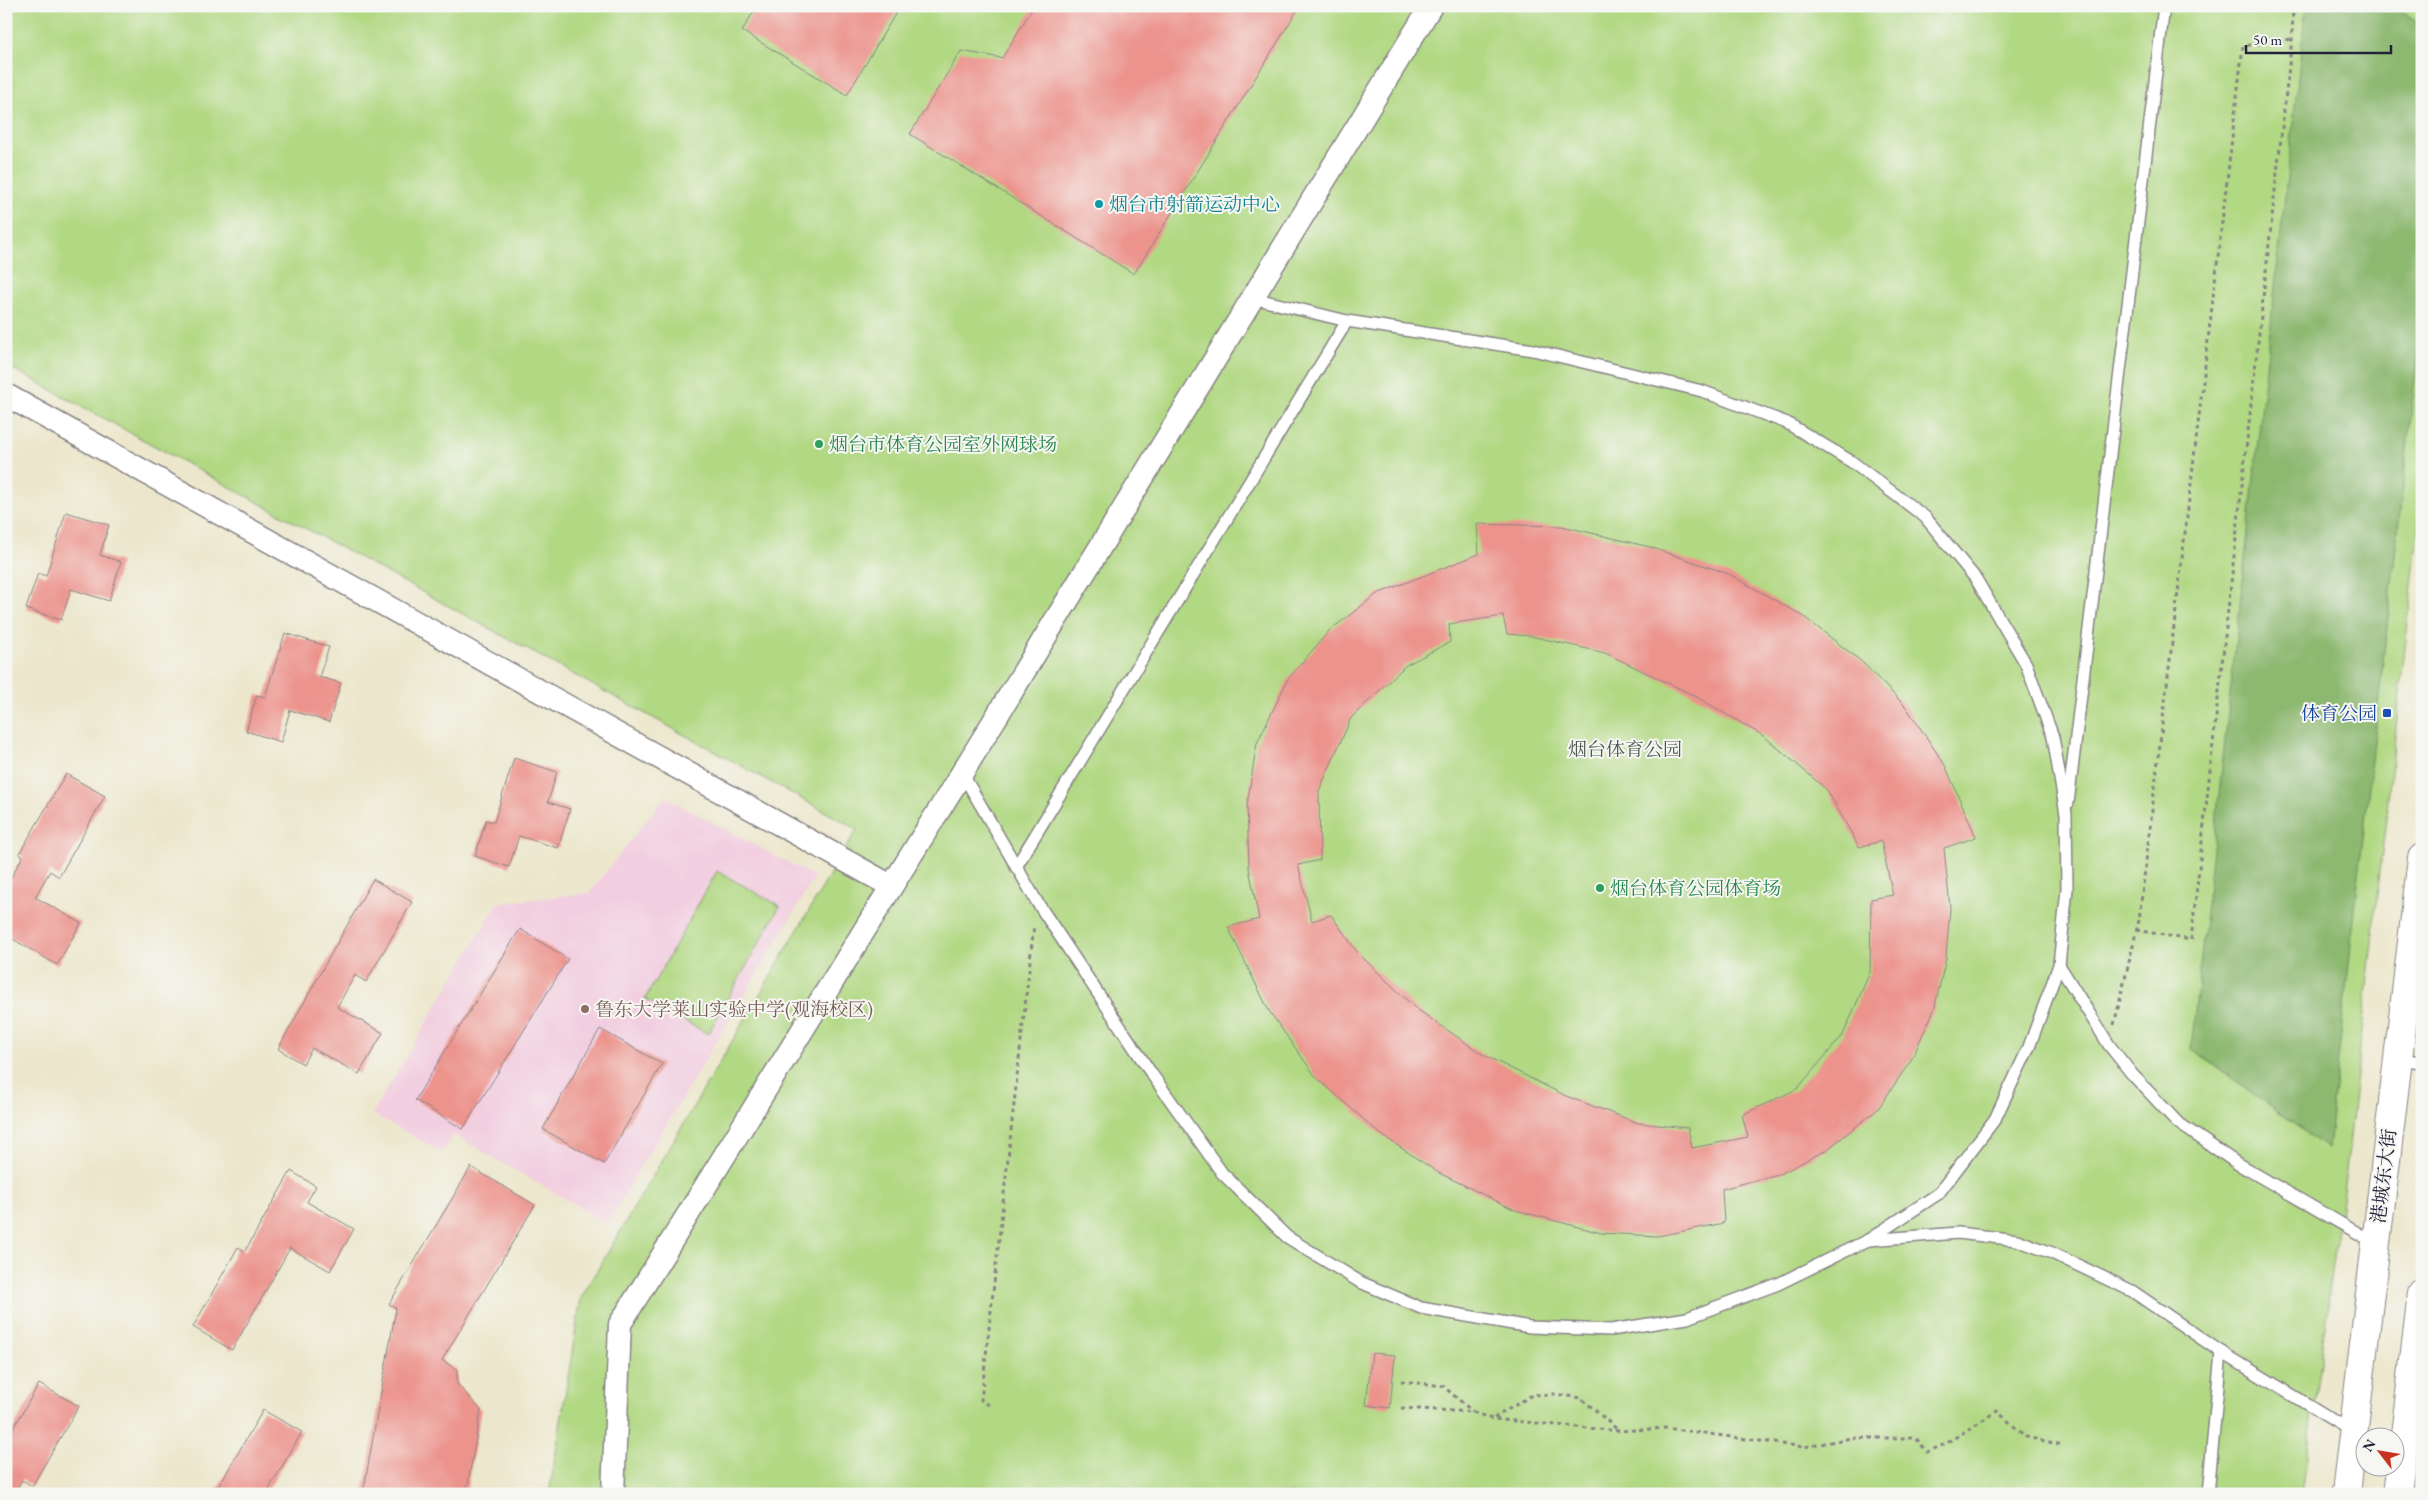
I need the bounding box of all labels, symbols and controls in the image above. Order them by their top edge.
scale bar [2246,22,2390,54]
text: 50 m [2253,30,2282,49]
place label: 烟台市射箭运动中心 [1109,192,1280,217]
marker: 烟台市射箭运动中心 [1093,198,1105,210]
place label: 烟台市体育公园室外网球场 [829,432,1057,457]
marker: 烟台市体育公园室外网球场 [813,438,825,450]
place label: 体育公园 [2301,701,2377,726]
marker: 体育公园 [2381,707,2393,719]
park label: 烟台体育公园 [1568,737,1682,762]
place label: 烟台体育公园体育场 [1610,876,1781,901]
marker: 烟台体育公园体育场 [1594,882,1606,894]
place label: 鲁东大学莱山实验中学(观海校区) [595,997,873,1022]
marker: 鲁东大学莱山实验中学(观海校区) [579,1003,591,1015]
street label: 港城东大街 [2365,1127,2402,1225]
north arrow [2356,1428,2406,1478]
text: N [2358,1435,2380,1455]

